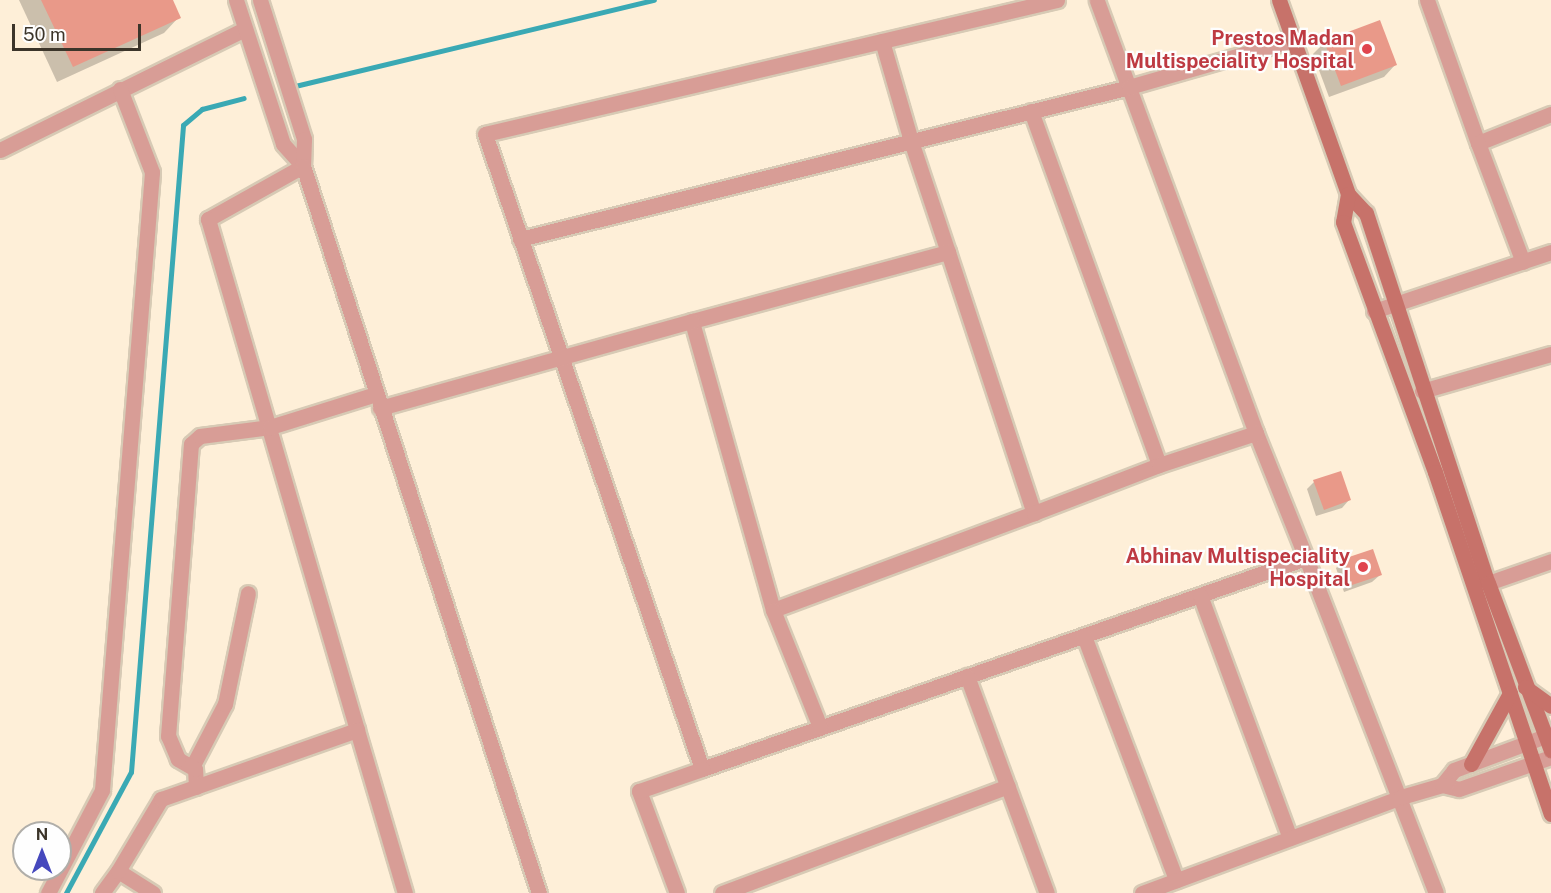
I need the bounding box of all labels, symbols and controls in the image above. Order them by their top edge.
scale bar [15,12,144,50]
text: 50 m [23,24,66,45]
place label: Prestos Madan Multispeciality Hospital [1126,26,1354,73]
marker: Prestos Madan Multispeciality Hospital [1358,40,1376,58]
place label: Abhinav Multispeciality Hospital [1125,544,1350,591]
marker: Abhinav Multispeciality Hospital [1354,558,1372,576]
north arrow [12,821,72,881]
text: N [36,825,48,844]

